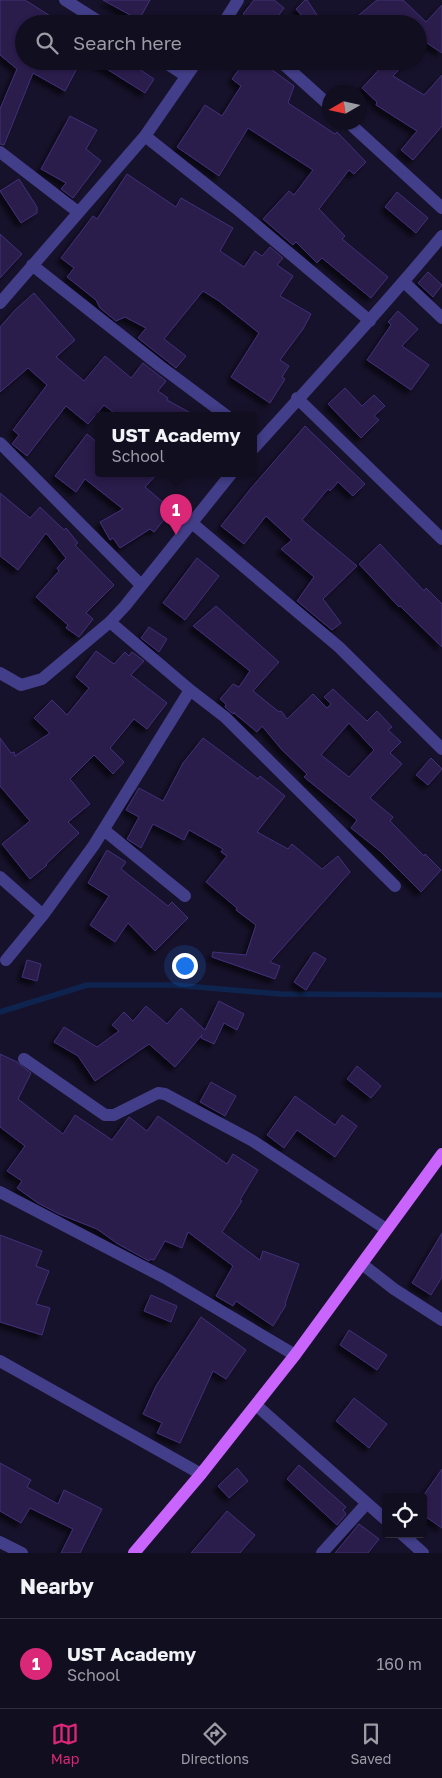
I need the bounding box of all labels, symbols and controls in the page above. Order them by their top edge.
search box [15,15,427,70]
icon: search [33,29,61,57]
text: Search here [73,31,182,54]
north arrow [322,85,367,130]
popup [95,412,257,477]
text: UST Academy [111,423,241,446]
text: School [111,446,165,466]
pin: 1 [160,494,192,535]
your location [172,953,198,979]
map controls [382,1493,427,1538]
button: locate [382,1493,427,1538]
text: Nearby [20,1573,94,1599]
text: UST Academy [67,1642,196,1665]
text: 1 [32,1654,40,1674]
text: 160 m [376,1654,422,1674]
text: School [67,1665,120,1685]
tab: Map [51,1720,79,1767]
tab: Directions [181,1720,249,1767]
tab: Saved [350,1720,391,1767]

